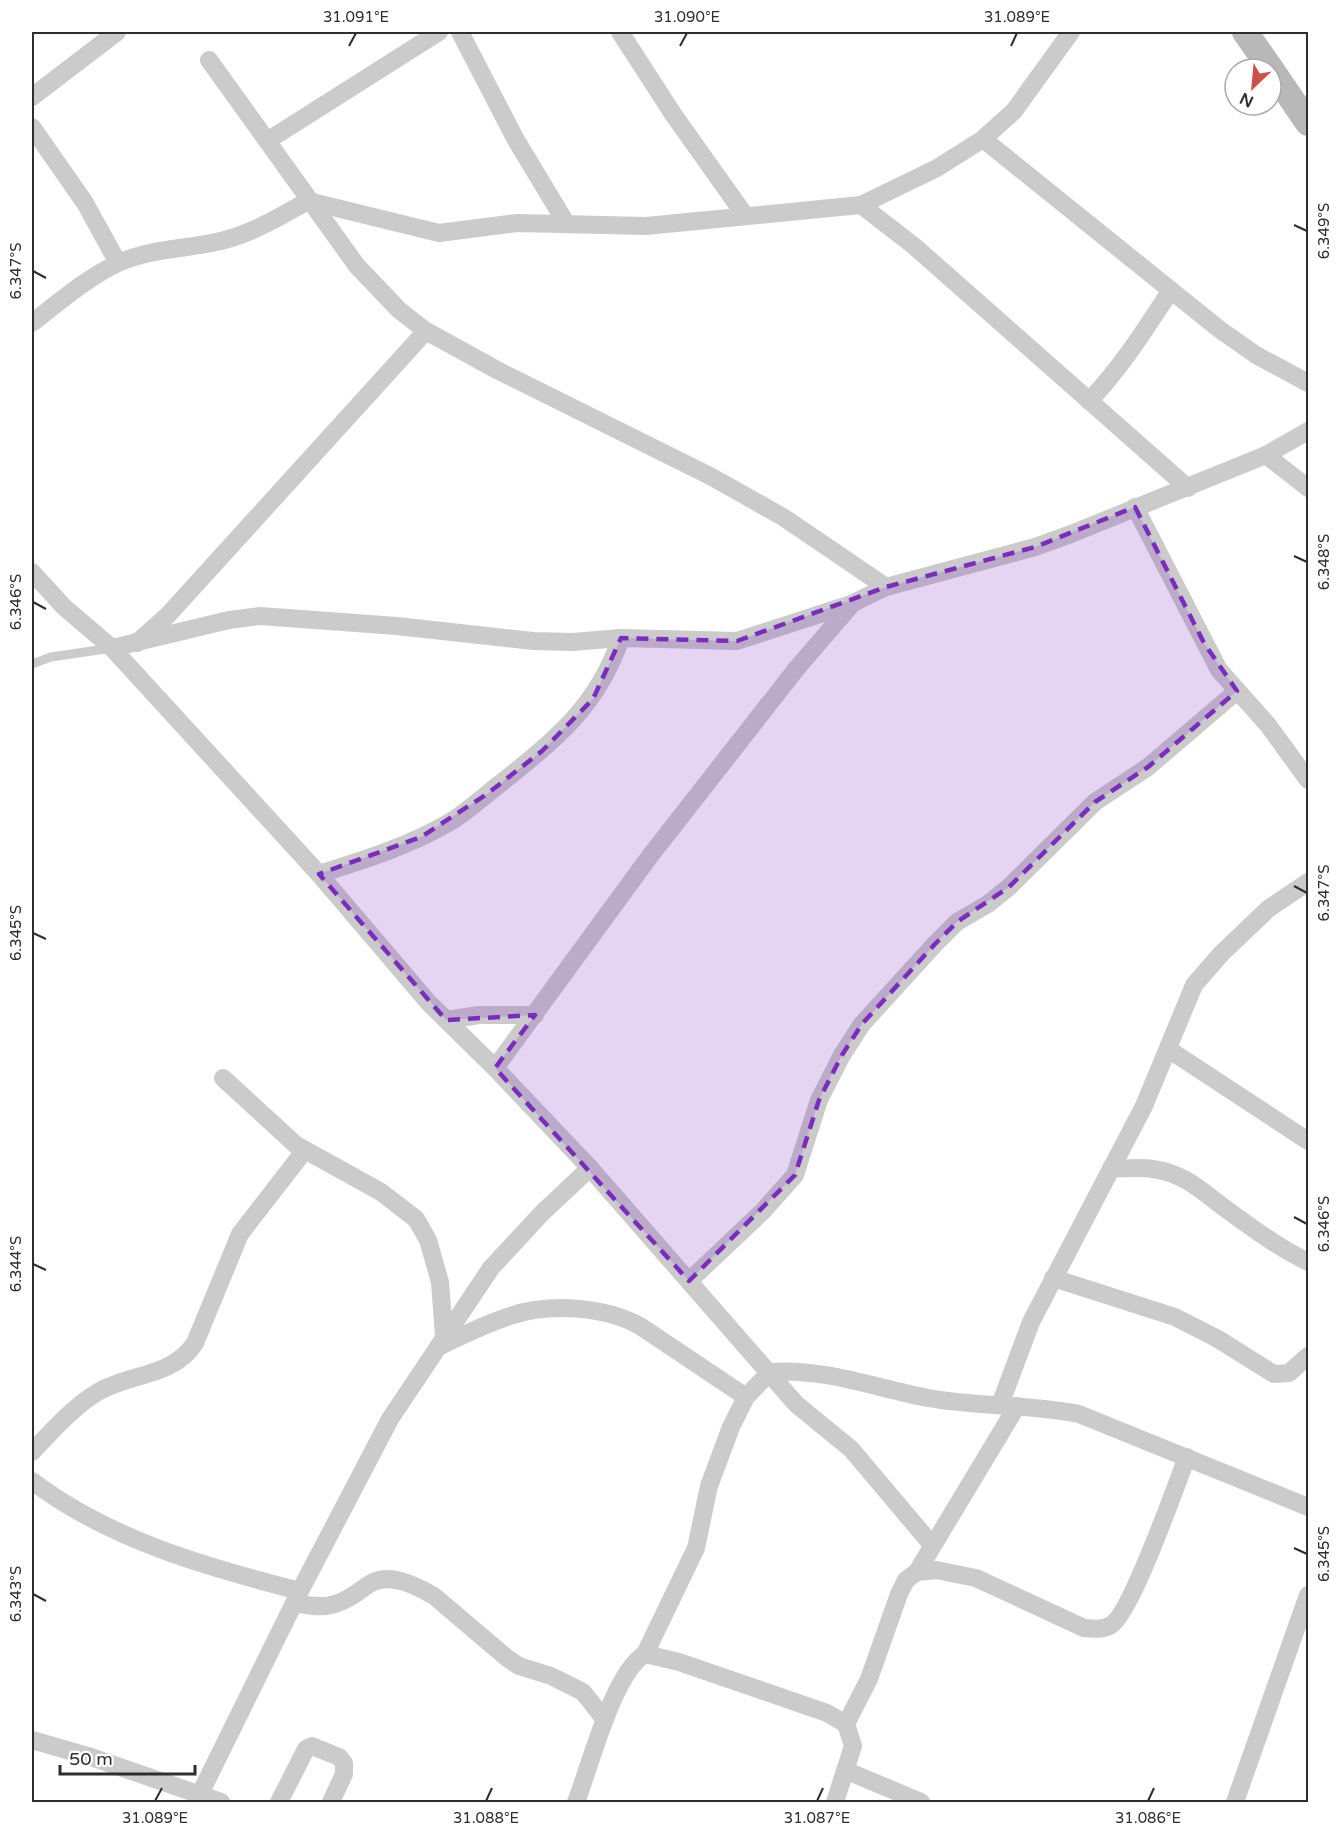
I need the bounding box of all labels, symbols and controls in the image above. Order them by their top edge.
text: 31.091°E [323,8,389,26]
text: 31.090°E [654,8,720,26]
text: 31.089°E [984,8,1050,26]
north arrow [1223,57,1283,117]
text: N [1237,88,1257,111]
text: 6.349°S [1315,203,1333,259]
text: 6.347°S [7,243,25,299]
text: 6.348°S [1315,534,1333,590]
text: 6.346°S [7,574,25,630]
text: 6.347°S [1315,865,1333,921]
text: 6.345°S [7,905,25,961]
text: 6.346°S [1315,1196,1333,1252]
text: 6.344°S [7,1236,25,1292]
text: 6.345°S [1315,1526,1333,1582]
text: 6.343°S [7,1566,25,1622]
scale bar [60,1738,195,1776]
text: 50 m [69,1748,113,1770]
text: 31.089°E [122,1809,188,1827]
text: 31.088°E [453,1809,519,1827]
text: 31.087°E [784,1809,850,1827]
text: 31.086°E [1115,1809,1181,1827]

